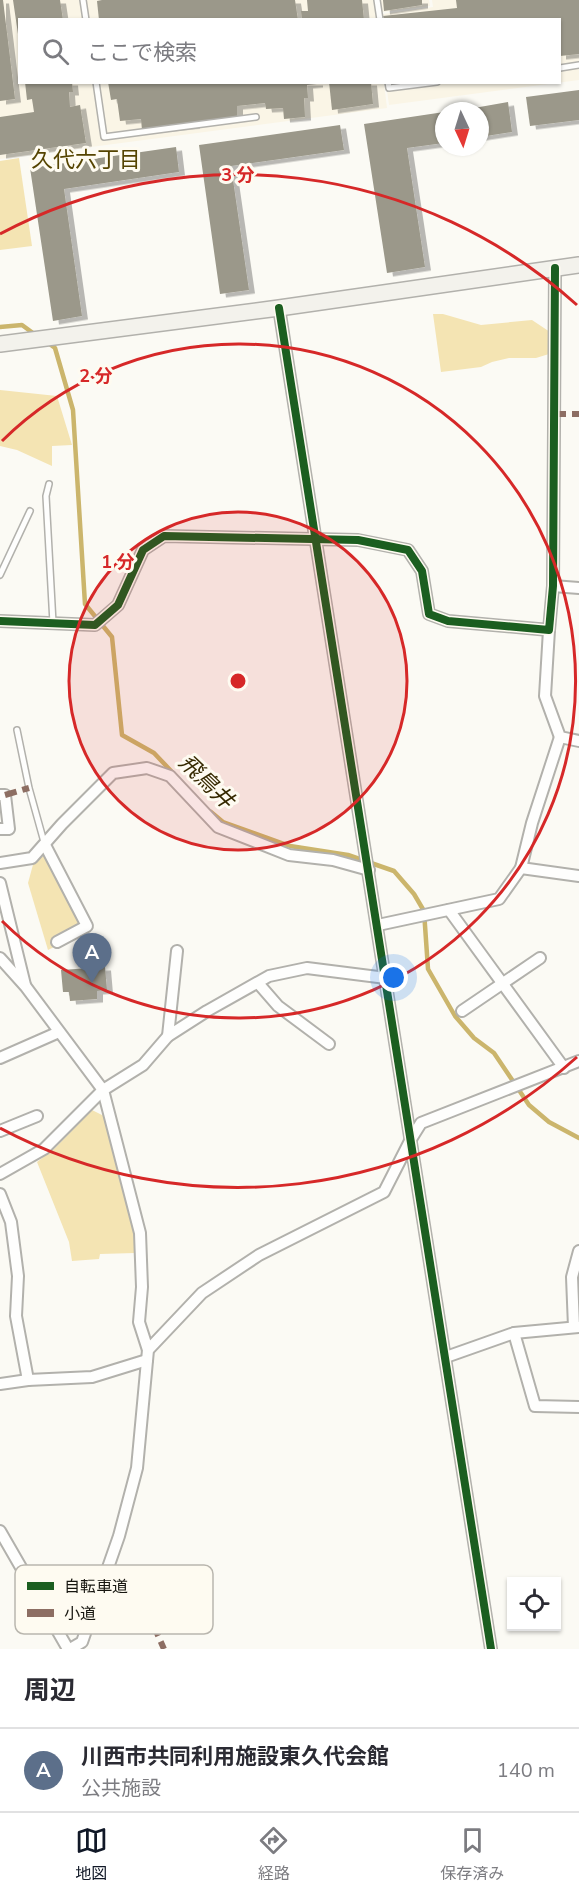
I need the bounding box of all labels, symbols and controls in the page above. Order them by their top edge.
search box [18,18,561,84]
icon: search [39,35,72,68]
text: ここで検索 [87,38,197,68]
north arrow [435,102,489,156]
district label: 久代六丁目 [31,145,141,175]
text: 3 分 [221,163,255,187]
text: 2 分 [79,364,113,388]
text: 1 分 [101,550,135,574]
centre of rings [228,671,248,691]
water label: 飛鳥井 [172,748,242,817]
pin: A [72,934,112,983]
your location [379,963,408,992]
legend [15,1565,213,1634]
text: 自転車道 [64,1576,128,1598]
map controls [507,1577,561,1631]
button: locate [507,1577,561,1631]
text: 小道 [64,1603,96,1625]
text: 周辺 [24,1673,76,1708]
text: 川西市共同利用施設東久代会館 [81,1742,389,1772]
text: A [36,1757,51,1784]
text: 140 m [497,1757,555,1784]
text: 公共施設 [81,1775,161,1802]
tab: 地図 [75,1824,108,1885]
tab: 経路 [257,1824,290,1885]
tab: 保存済み [440,1824,504,1885]

